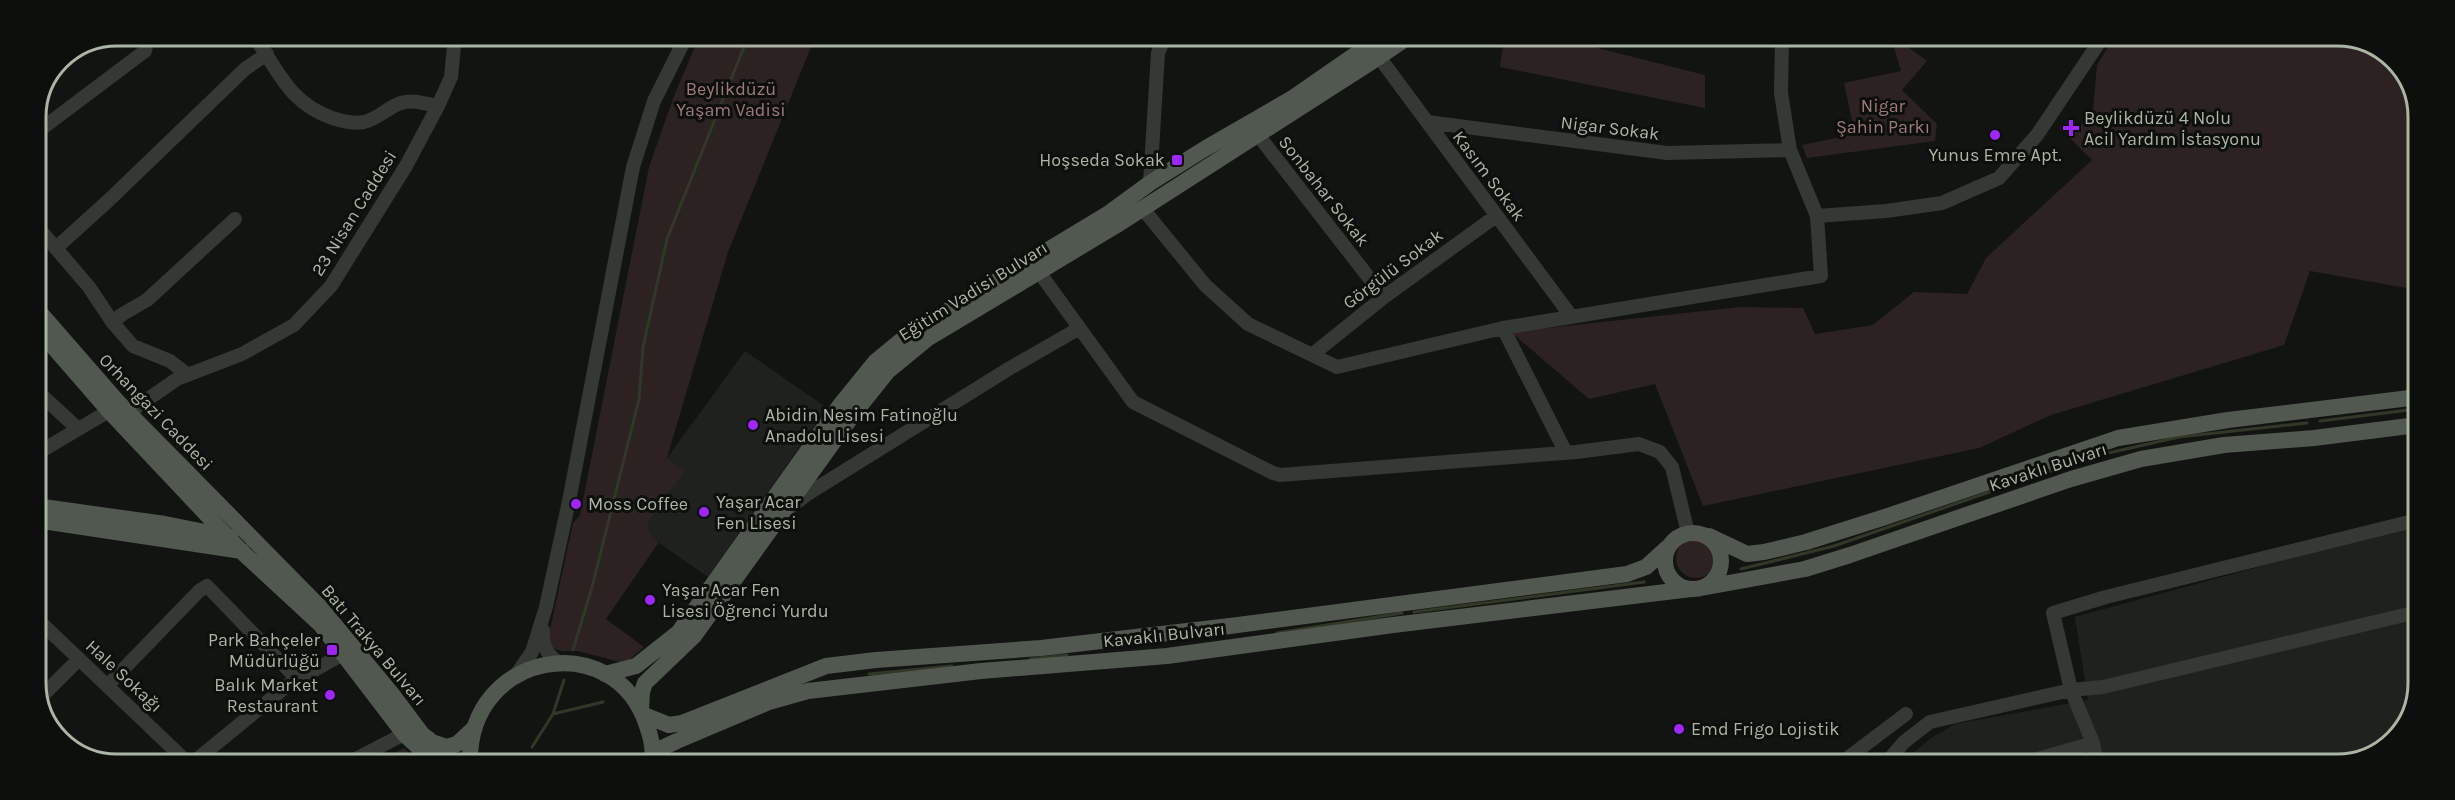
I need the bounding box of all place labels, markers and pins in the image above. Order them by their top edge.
place label: Beylikdüzü 4 Nolu Acil Yardım İstasyonu [2084,107,2261,150]
marker: Beylikdüzü 4 Nolu Acil Yardım İstasyonu [2062,119,2080,137]
marker: Yunus Emre Apt. [1988,128,2002,142]
place label: Yunus Emre Apt. [1929,144,2061,166]
place label: Hoşseda Sokak [1039,149,1165,171]
marker: Hoşseda Sokak [1170,153,1184,167]
place label: Abidin Nesim Fatinoğlu Anadolu Lisesi [765,404,958,447]
marker: Abidin Nesim Fatinoğlu Anadolu Lisesi [746,418,760,432]
place label: Yaşar Acar Fen Lisesi [716,491,801,534]
place label: Moss Coffee [588,493,688,515]
marker: Moss Coffee [569,497,583,511]
marker: Yaşar Acar Fen Lisesi [697,505,711,519]
place label: Yaşar Acar Fen Lisesi Öğrenci Yurdu [662,579,829,622]
marker: Yaşar Acar Fen Lisesi Öğrenci Yurdu [643,593,657,607]
place label: Park Bahçeler Müdürlüğü [208,629,320,672]
marker: Park Bahçeler Müdürlüğü [325,643,339,657]
place label: Balık Market Restaurant [214,674,318,717]
marker: Balık Market Restaurant [323,688,337,702]
place label: Emd Frigo Lojistik [1691,718,1839,740]
marker: Emd Frigo Lojistik [1672,722,1686,736]

